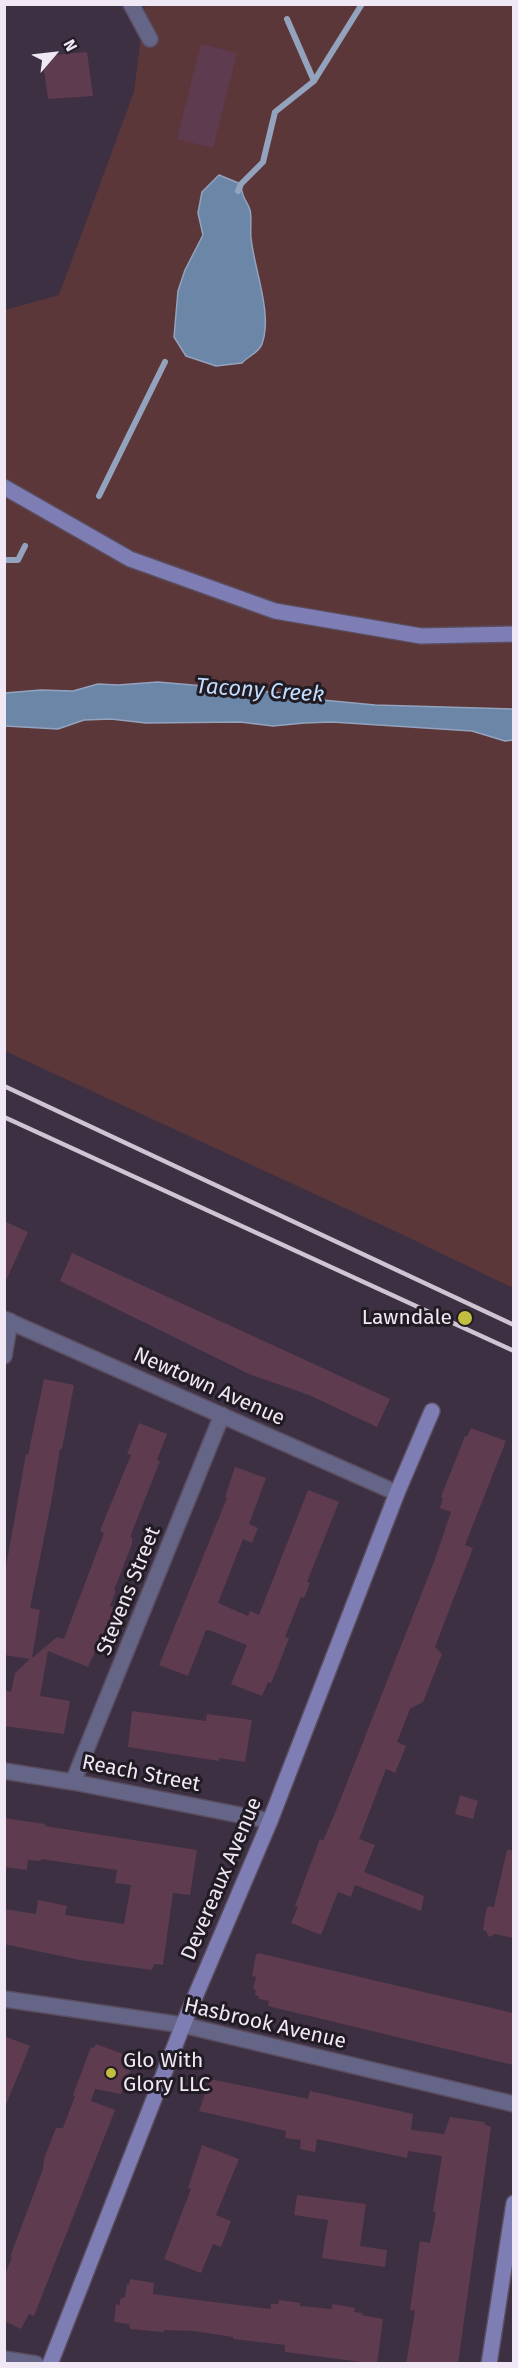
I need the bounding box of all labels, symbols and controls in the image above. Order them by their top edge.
north arrow [24,24,84,84]
text: N [59,36,81,54]
water label: Tacony Creek [195,673,325,709]
place label: Lawndale [362,1305,452,1331]
marker: Lawndale [456,1309,474,1327]
street label: Newtown Avenue [129,1342,289,1432]
street label: Stevens Street [92,1523,166,1659]
street label: Reach Street [80,1750,202,1798]
street label: Devereaux Avenue [176,1794,268,1964]
street label: Hasbrook Avenue [181,1993,349,2055]
place label: Glo With Glory LLC [123,2048,210,2098]
marker: Glo With Glory LLC [104,2066,118,2080]

